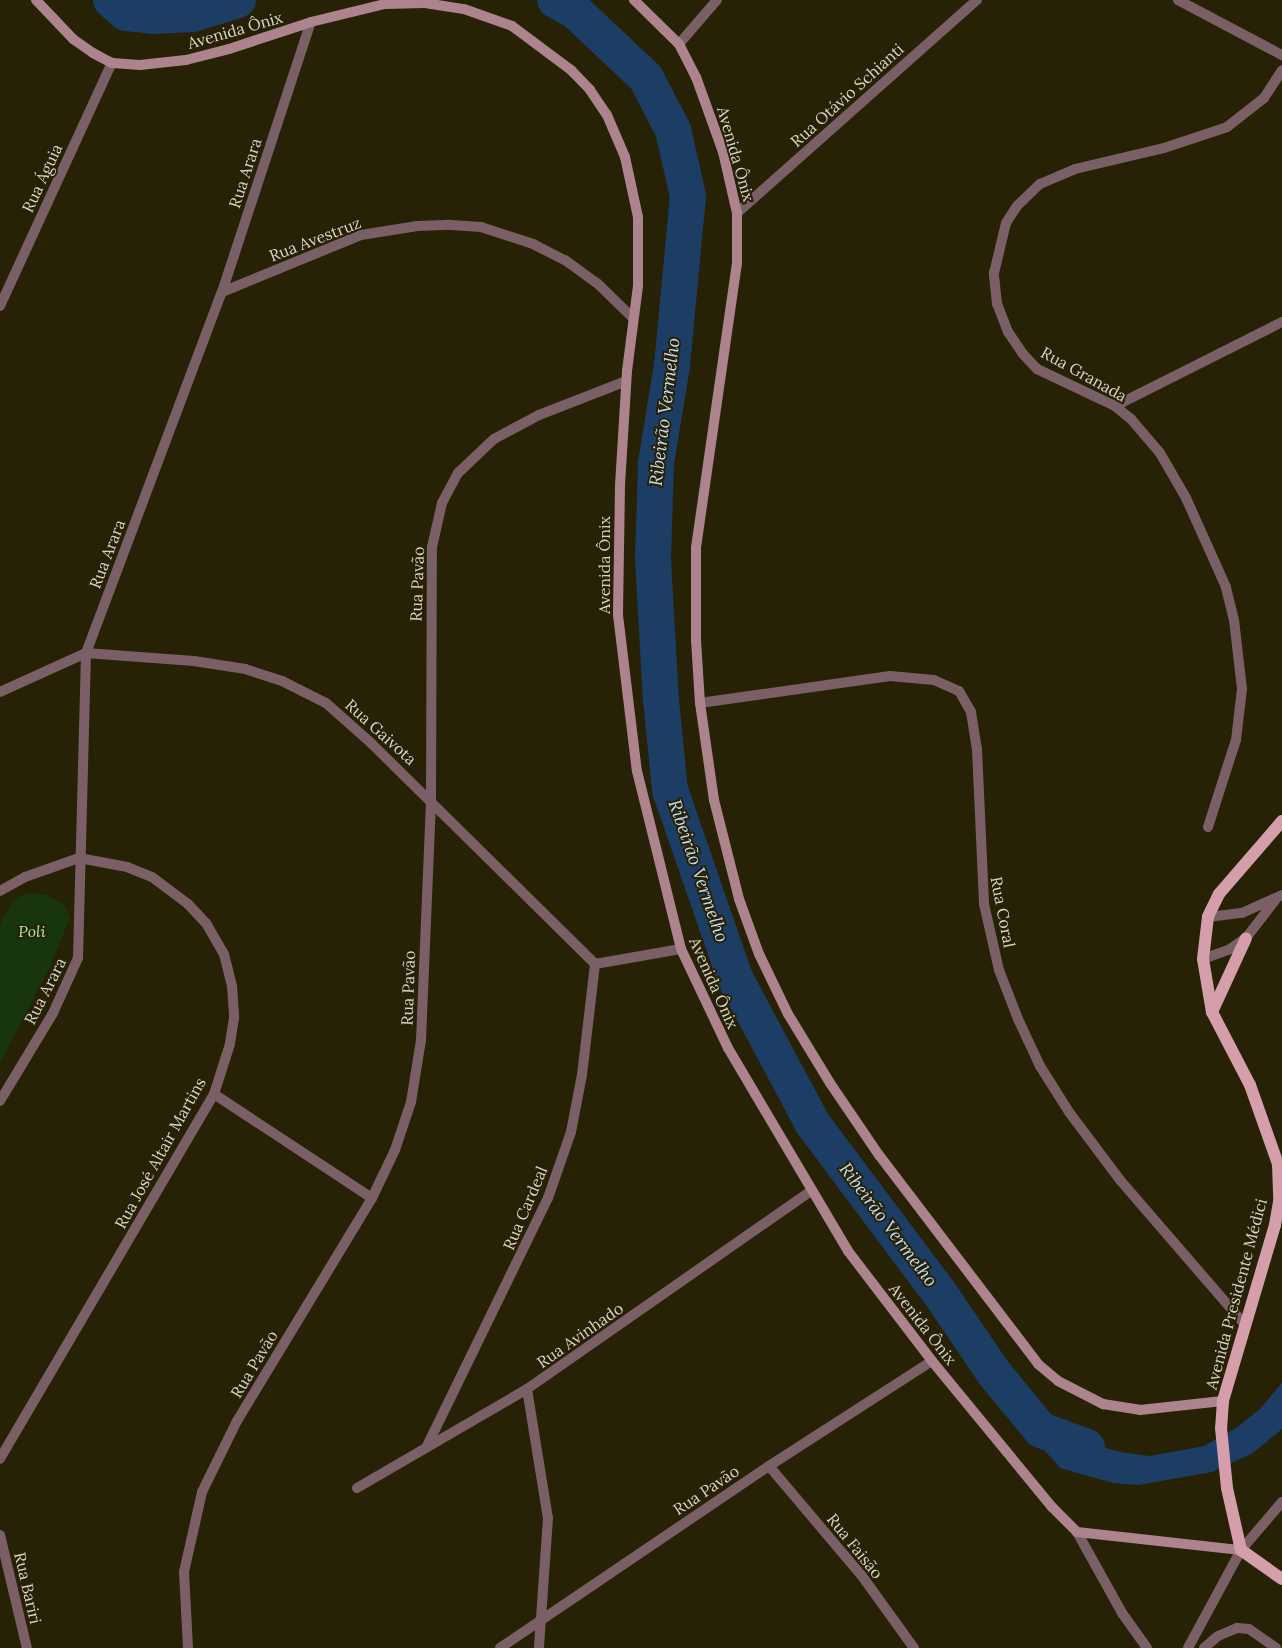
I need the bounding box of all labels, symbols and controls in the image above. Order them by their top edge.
street label: Avenida Ônix [185,7,285,53]
street label: Rua Otávio Schianti [787,39,907,151]
street label: Avenida Ônix [713,104,759,204]
street label: Rua Arara [225,136,265,210]
street label: Rua Águia [18,141,66,215]
street label: Rua Avestruz [266,213,364,265]
water label: Ribeirão Vermelho [645,337,685,487]
street label: Rua Granada [1038,343,1130,405]
street label: Avenida Ônix [594,516,614,614]
street label: Rua Arara [85,517,129,591]
street label: Rua Pavão [406,546,428,622]
street label: Rua Gaivota [342,695,420,769]
water label: Ribeirão Vermelho [663,797,733,945]
street label: Rua Coral [987,875,1019,949]
park label: Poli [18,921,46,941]
street label: Avenida Ônix [685,934,743,1032]
street label: Rua Pavão [397,950,419,1026]
street label: Rua Arara [20,954,70,1028]
street label: Rua José Altair Martins [110,1074,210,1232]
water label: Ribeirão Vermelho [834,1159,942,1291]
street label: Rua Cardeal [499,1163,551,1253]
street label: Avenida Presidente Médici [1201,1196,1271,1392]
street label: Avenida Ônix [885,1279,961,1369]
street label: Rua Avinhado [533,1298,627,1372]
street label: Rua Pavão [226,1327,282,1401]
street label: Rua Pavão [669,1461,743,1519]
street label: Rua Faisão [823,1510,887,1582]
street label: Rua Bariri [10,1550,46,1626]

